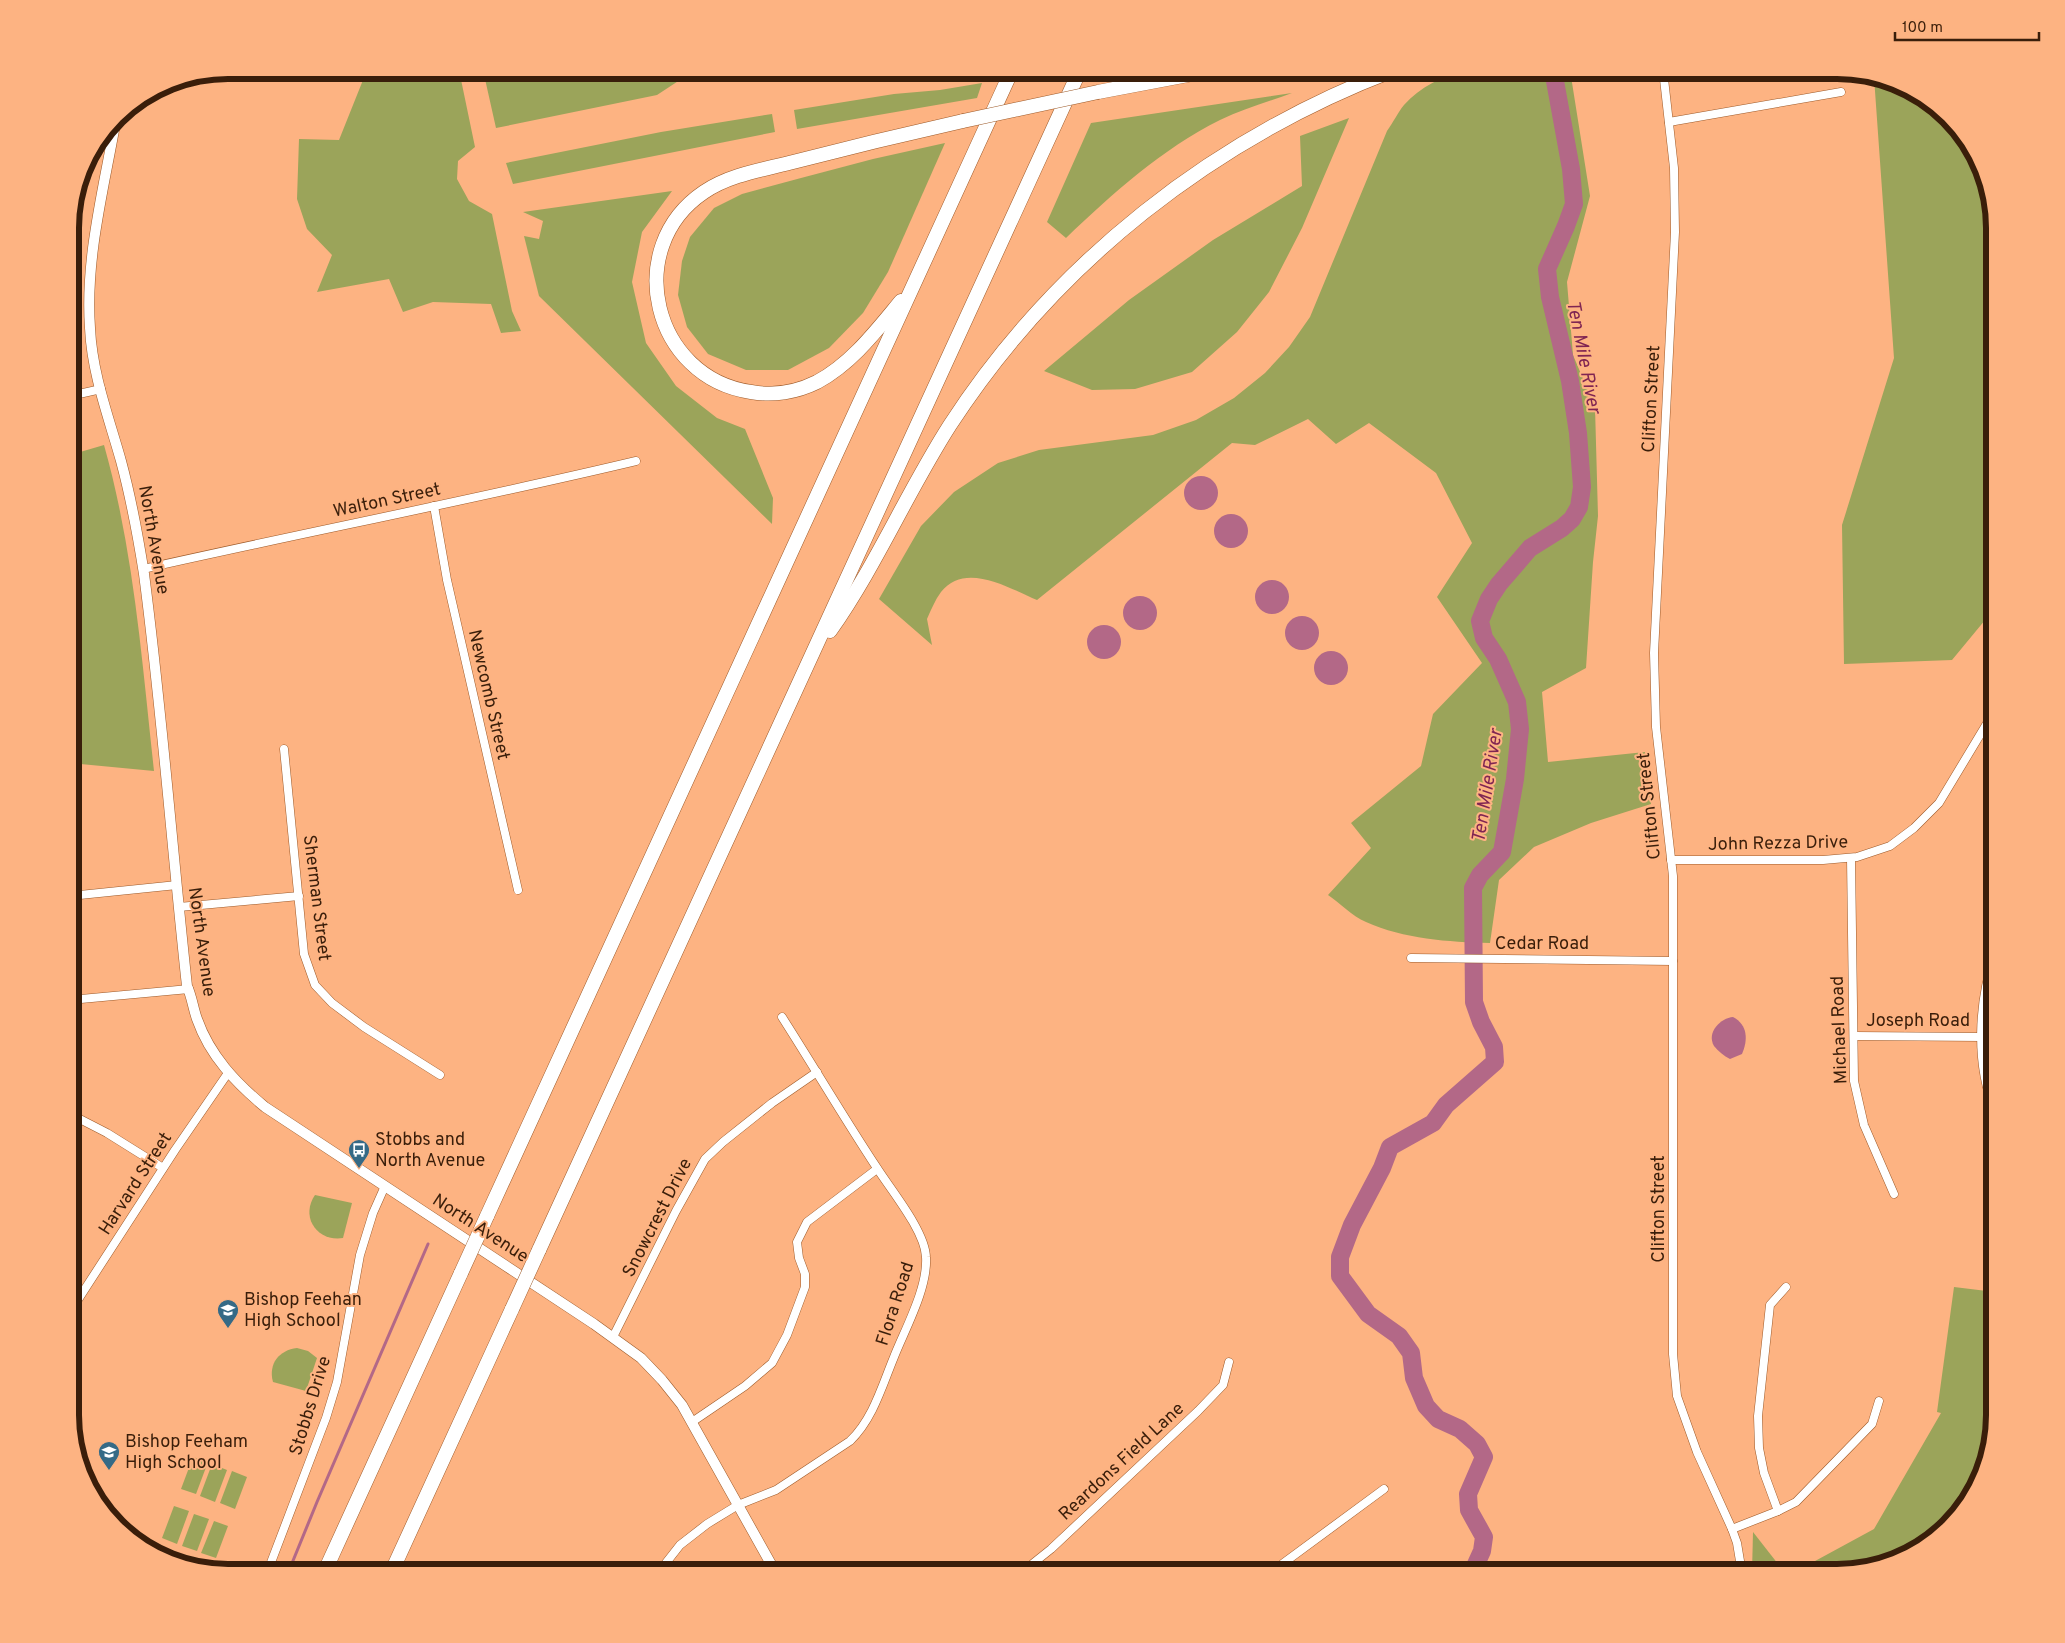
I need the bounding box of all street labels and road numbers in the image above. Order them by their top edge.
street label: Clifton Street [1638,345,1666,453]
street label: Walton Street [331,478,443,524]
street label: North Avenue [132,484,174,596]
street label: Newcomb Street [462,628,514,762]
street label: Clifton Street [1633,751,1667,861]
street label: John Rezza Drive [1708,831,1848,857]
street label: Sherman Street [297,834,335,962]
street label: North Avenue [182,886,220,998]
street label: Cedar Road [1495,933,1589,956]
street label: Michael Road [1827,975,1853,1085]
street label: Joseph Road [1866,1010,1970,1033]
street label: Harvard Street [94,1128,178,1240]
street label: Snowcrest Drive [618,1155,698,1281]
street label: Clifton Street [1648,1155,1671,1263]
street label: North Avenue [427,1189,533,1269]
street label: Flora Road [872,1259,920,1349]
street label: Stobbs Drive [285,1354,337,1458]
street label: Reardons Field Lane [1054,1398,1190,1526]

